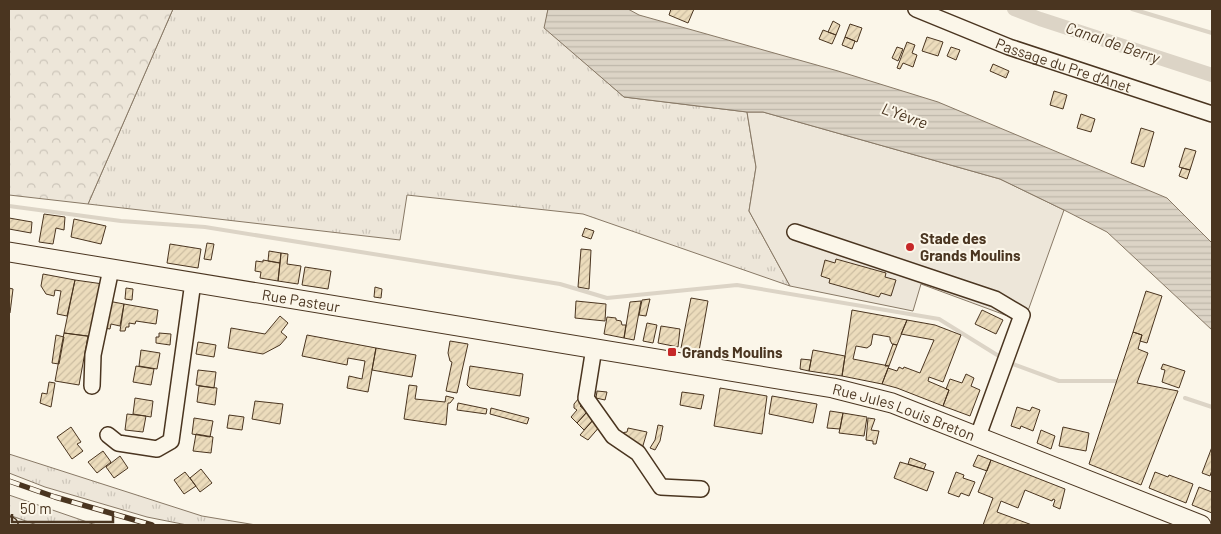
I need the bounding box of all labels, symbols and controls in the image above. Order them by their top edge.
water label: Canal de Berry [1064,17,1163,67]
street label: Passage du Pre d’Anet [993,34,1134,96]
water label: L'Yèvre [880,98,930,132]
place label: Stade des Grands Moulins [920,229,1021,264]
marker: Stade des Grands Moulins [904,241,916,253]
street label: Rue Pasteur [261,285,342,316]
place label: Grands Moulins [682,343,783,361]
marker: Grands Moulins [666,346,678,358]
street label: Rue Jules Louis Breton [831,379,978,444]
scale bar [12,492,114,524]
text: 50 m [20,499,52,517]

